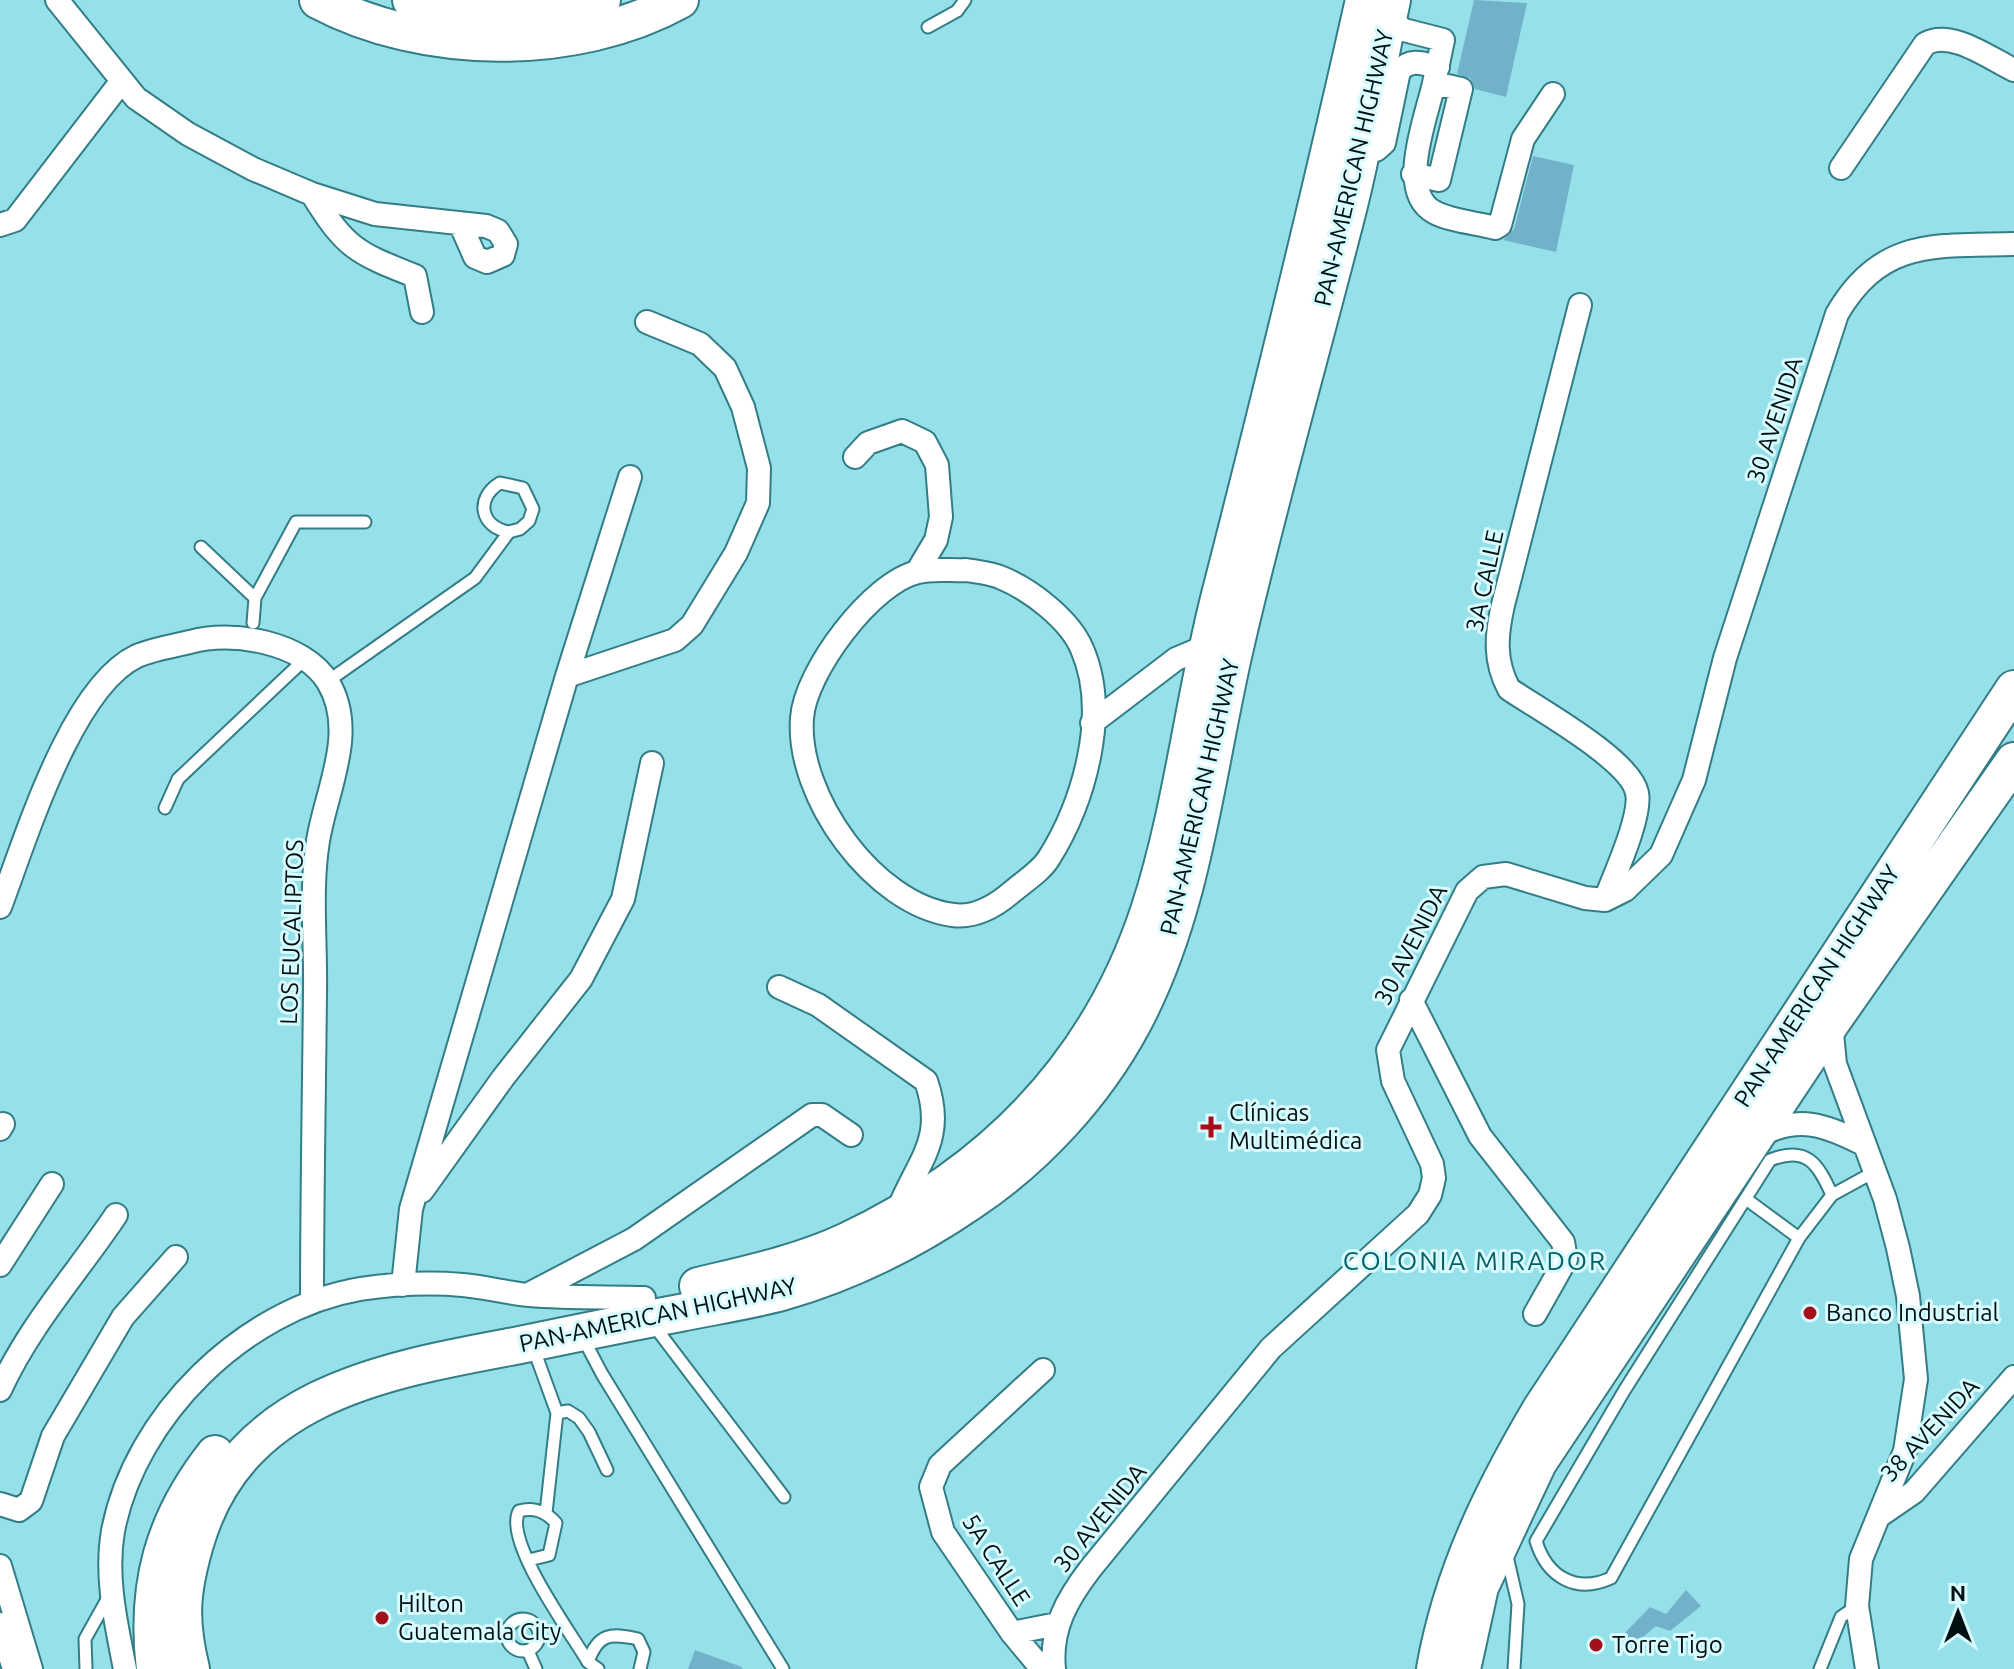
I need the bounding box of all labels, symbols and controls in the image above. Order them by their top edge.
street label: PAN-AMERICAN HIGHWAY [1309,27,1398,309]
street label: 30 AVENIDA [1741,353,1808,486]
street label: 3A CALLE [1461,528,1508,634]
street label: PAN-AMERICAN HIGHWAY [1155,656,1244,938]
street label: LOS EUCALIPTOS [275,839,308,1025]
street label: PAN-AMERICAN HIGHWAY [1728,860,1905,1112]
street label: 30 AVENIDA [1369,880,1453,1009]
place label: Clínicas Multimédica [1229,1099,1362,1154]
marker: Clínicas Multimédica [1200,1116,1222,1138]
district label: COLONIA MIRADOR [1343,1246,1607,1275]
street label: PAN-AMERICAN HIGHWAY [517,1272,799,1357]
place label: Banco Industrial [1826,1299,1999,1326]
marker: Banco Industrial [1801,1304,1819,1322]
street label: 38 AVENIDA [1875,1372,1985,1487]
street label: 30 AVENIDA [1048,1458,1152,1577]
street label: 5A CALLE [957,1509,1036,1610]
north arrow [1918,1573,1998,1653]
text: N [1950,1580,1966,1605]
place label: Hilton Guatemala City [398,1590,562,1645]
marker: Hilton Guatemala City [373,1609,391,1627]
place label: Torre Tigo [1612,1631,1723,1658]
marker: Torre Tigo [1587,1636,1605,1654]

